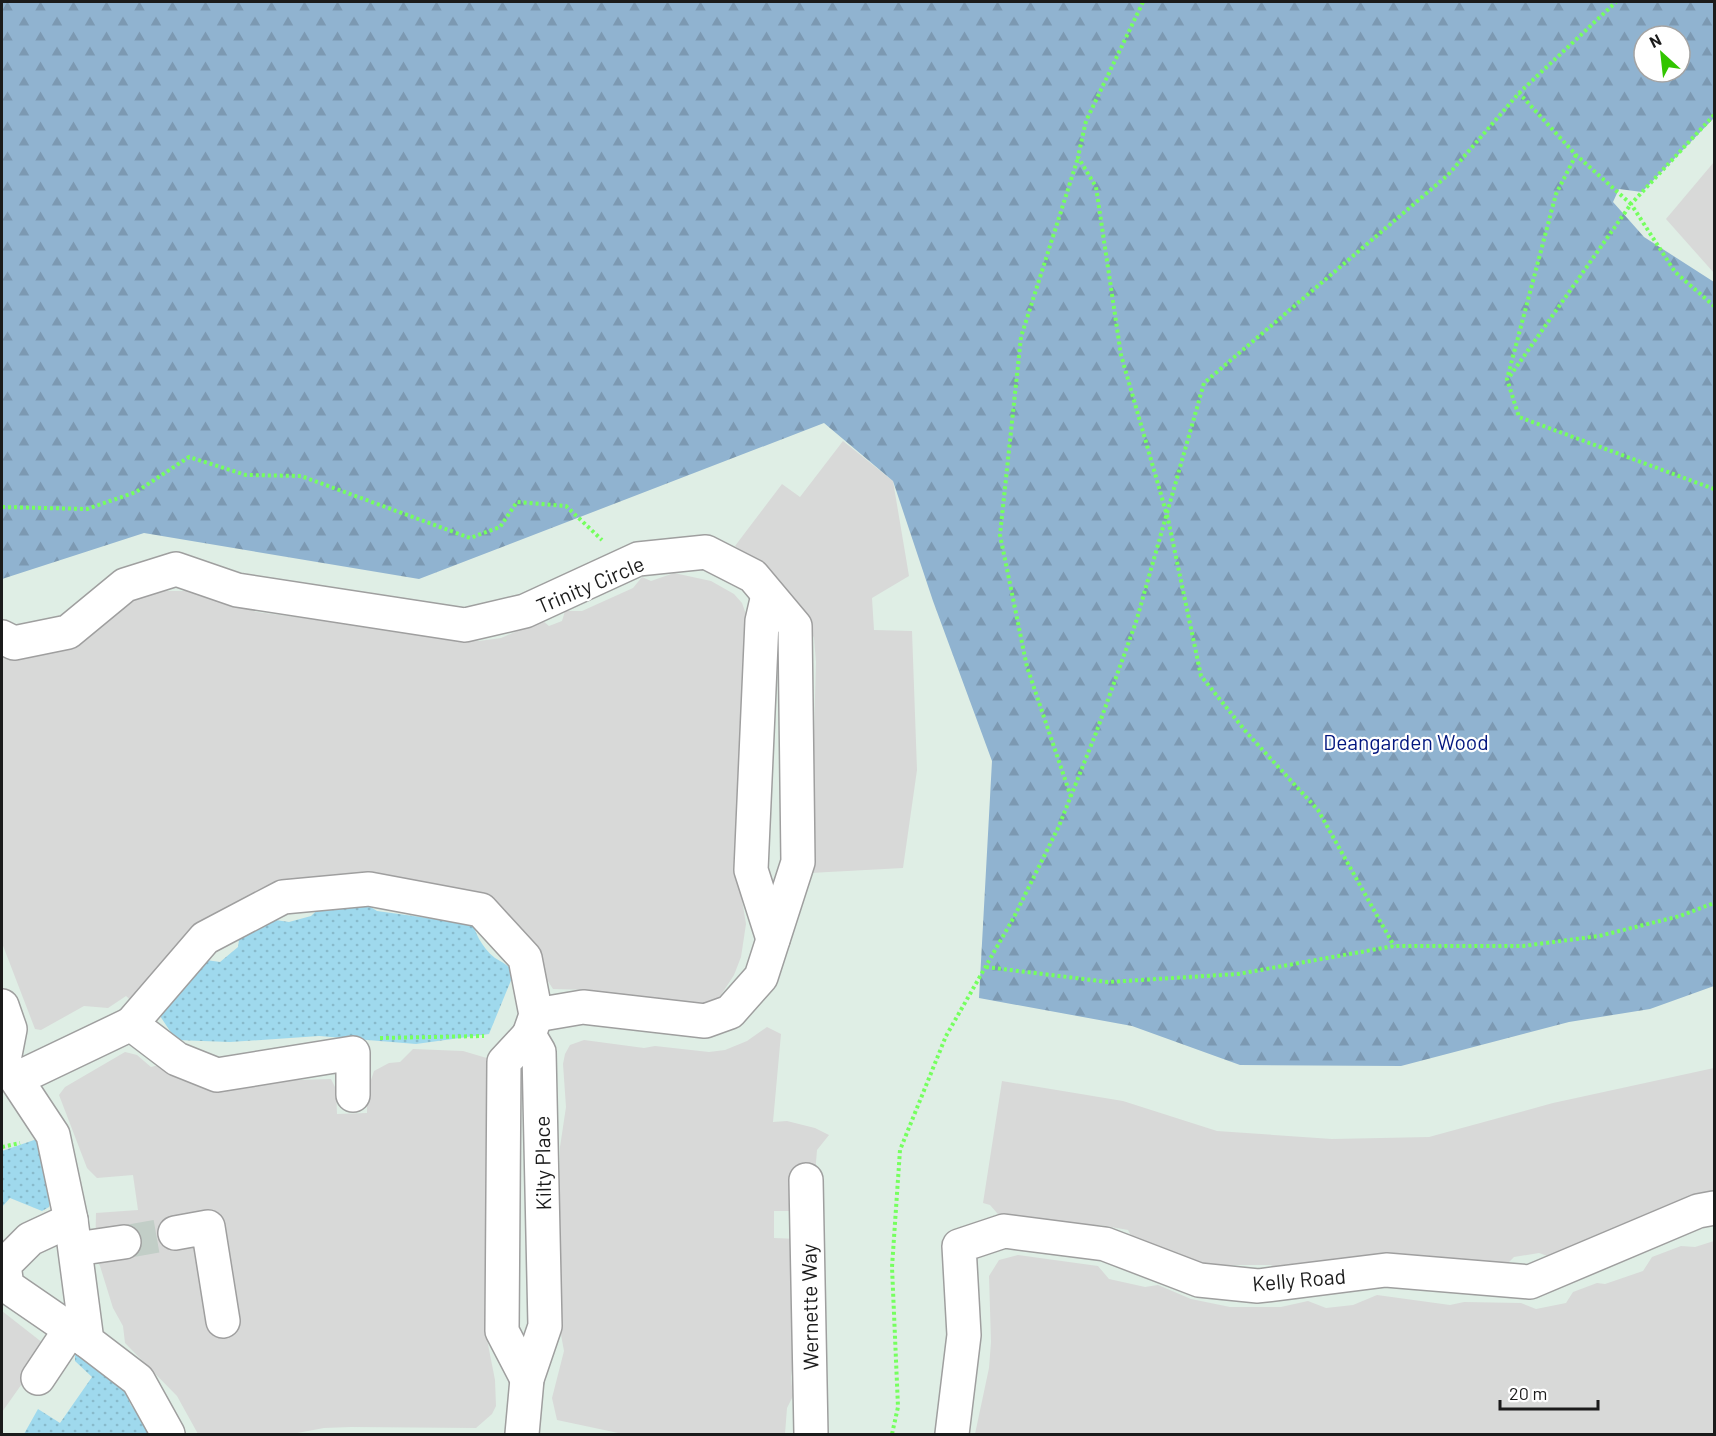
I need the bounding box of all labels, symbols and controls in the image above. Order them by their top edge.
north arrow [1632,24,1692,84]
text: N [1646,29,1664,51]
street label: Trinity Circle [532,550,648,618]
park label: Deangarden Wood [1323,729,1489,754]
street label: Kilty Place [529,1115,555,1211]
street label: Wernette Way [795,1243,823,1370]
street label: Kelly Road [1251,1262,1347,1296]
scale bar [1500,1373,1598,1411]
text: 20 m [1509,1382,1547,1404]

